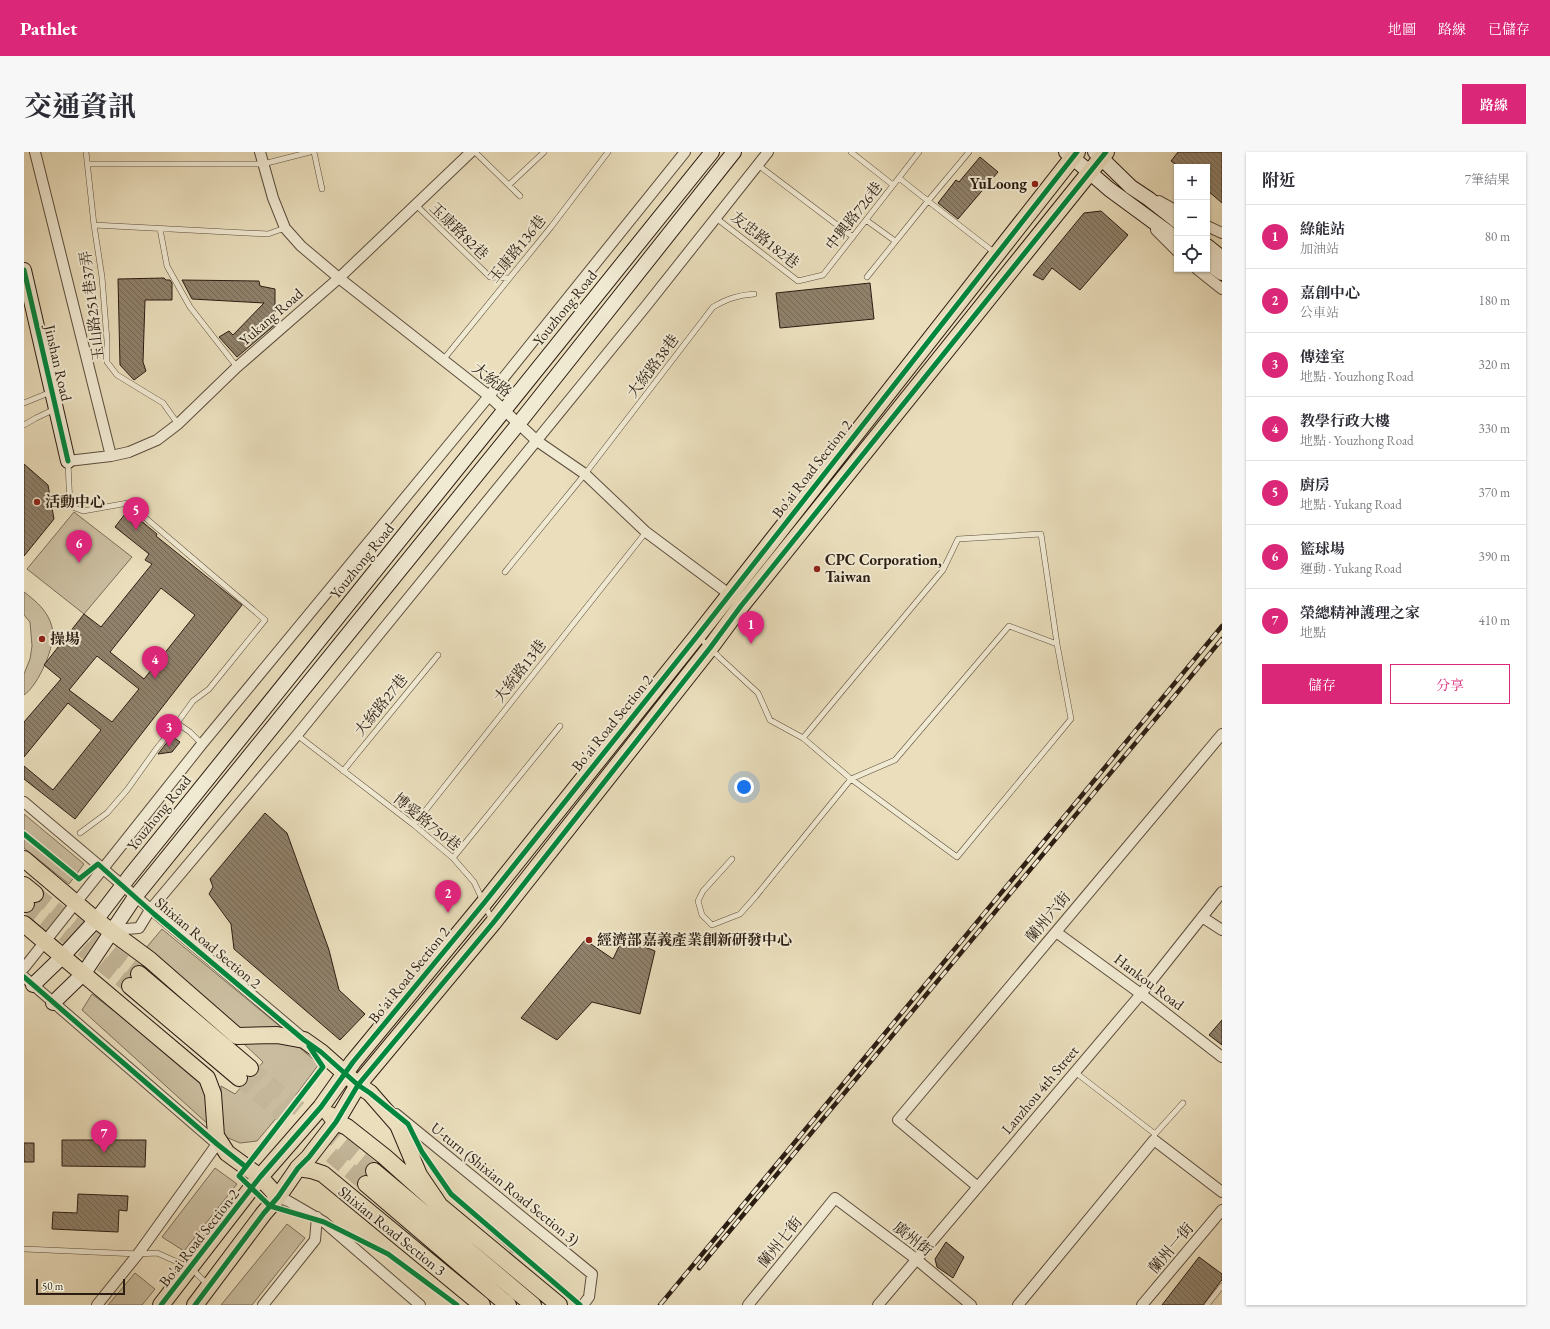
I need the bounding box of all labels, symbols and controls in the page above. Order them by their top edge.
text: Pathlet [20,16,77,41]
text: 地圖 [1388,20,1416,38]
text: 路線 [1438,20,1466,38]
text: 已儲存 [1488,20,1530,38]
button: 路線 [1462,84,1526,124]
text: 交通資訊 [24,88,136,124]
map controls [1174,164,1210,272]
button: + [1174,164,1210,200]
text: 附近 [1262,169,1296,191]
text: 7筆結果 [1465,171,1510,188]
place label: YuLoong [970,174,1027,193]
street label: 中興路726巷 [821,178,886,254]
marker: YuLoong [1030,179,1040,189]
street label: 玉康路82巷 [426,198,493,263]
button: − [1174,200,1210,236]
street label: 友忠路182巷 [727,207,803,272]
street label: 玉康路136巷 [484,211,550,286]
text: 綠能站 [1300,219,1345,238]
text: 1 [1272,228,1278,245]
text: 80 m [1485,228,1510,245]
button: locate [1174,236,1210,272]
text: 加油站 [1300,240,1339,257]
street label: 玉山路251巷37弄 [75,250,108,362]
street label: Youzhong Road [528,266,601,349]
street label: Yukang Road [235,283,307,350]
text: 嘉創中心 [1300,283,1360,302]
text: 2 [1272,292,1278,309]
text: 180 m [1479,292,1510,309]
text: 公車站 [1300,304,1339,321]
street label: Jinshan Road [40,321,77,403]
street label: 大統路38巷 [623,330,683,401]
text: 傳達室 [1300,347,1345,366]
text: 3 [1272,356,1278,373]
text: 320 m [1479,356,1510,373]
street label: 大統路 [469,358,516,401]
text: 地點 · Youzhong Road [1300,368,1414,385]
text: 教學行政大樓 [1300,411,1390,430]
street label: Bo'ai Road Section 2 [767,415,856,521]
text: 4 [1272,420,1278,437]
text: 330 m [1479,420,1510,437]
text: 地點 · Youzhong Road [1300,432,1414,449]
text: 廚房 [1300,475,1330,494]
text: 5 [1272,484,1278,501]
text: 370 m [1479,484,1510,501]
place label: 活動中心 [45,492,105,511]
text: 地點 · Yukang Road [1300,496,1402,513]
marker: 活動中心 [32,497,42,507]
pin: 5 [123,497,149,530]
street label: Youzhong Road [325,519,398,602]
pin: 6 [66,530,92,563]
text: 籃球場 [1300,539,1345,558]
text: 6 [1272,548,1278,565]
text: 390 m [1479,548,1510,565]
place label: CPC Corporation, Taiwan [825,550,942,586]
text: 運動 · Yukang Road [1300,560,1402,577]
marker: CPC Corporation, Taiwan [812,564,822,574]
text: 榮總精神護理之家 [1300,603,1420,622]
pin: 1 [738,611,764,644]
text: 7 [1272,612,1278,629]
text: 410 m [1479,612,1510,629]
text: 地點 [1300,624,1326,641]
place label: 操場 [50,629,80,648]
marker: 操場 [37,634,47,644]
street label: 大統路13巷 [489,636,550,706]
pin: 4 [142,646,168,679]
button: 儲存 [1262,664,1382,704]
button: 分享 [1390,664,1510,704]
street label: 大統路27巷 [350,670,411,740]
street label: Bo'ai Road Section 2 [567,670,657,775]
pin: 3 [156,714,182,747]
street label: Youzhong Road [122,771,195,854]
your location [734,777,754,797]
street label: 博愛路750巷 [390,789,465,855]
pin: 2 [435,880,461,913]
street label: 蘭州六街 [1021,888,1074,946]
street label: Shixian Road Section 2 [151,893,266,993]
street label: Bo'ai Road Section 2 [364,922,454,1027]
place label: 經濟部嘉義產業創新研發中心 [597,930,792,949]
marker: 經濟部嘉義產業創新研發中心 [584,935,594,945]
street label: Hankou Road [1111,949,1188,1014]
street label: Lanzhou 4th Street [997,1041,1082,1138]
street label: U-turn (Shixian Road Section 3) [427,1118,584,1250]
pin: 7 [91,1120,117,1153]
street label: Shixian Road Section 3 [335,1182,450,1280]
street label: Bo'ai Road Section 2 [154,1184,243,1290]
street label: 蘭州七街 [753,1212,806,1271]
street label: 廣州街 [890,1217,937,1260]
street label: 蘭州一街 [1144,1219,1197,1277]
scale bar [36,1277,125,1296]
text: 50 m [42,1279,63,1293]

